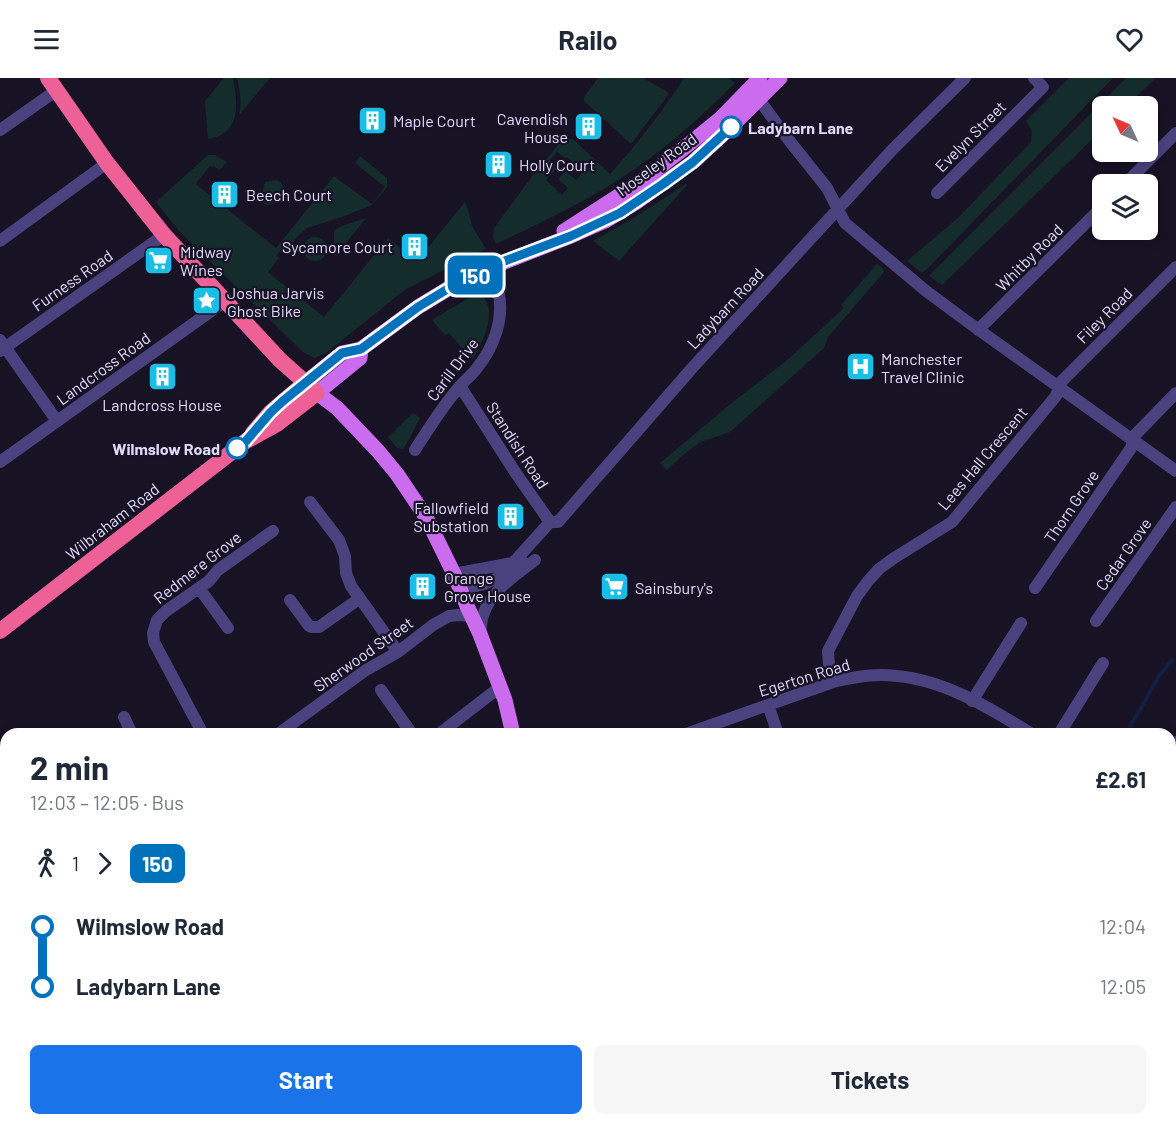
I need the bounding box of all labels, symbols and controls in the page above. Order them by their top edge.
icon: menu [30,23,63,56]
text: Railo [558,23,618,55]
icon: heart [1113,23,1146,56]
north arrow [1092,96,1158,162]
map controls [1092,96,1158,240]
street label: Evelyn Street [931,97,1009,175]
building icon: Maple Court [356,104,388,136]
place label: Cavendish House [497,109,568,146]
place label: Maple Court [393,111,476,130]
building icon: Cavendish House [573,111,605,143]
marker: Ladybarn Lane [720,116,742,138]
place label: Ladybarn Lane [748,118,854,137]
street label: Moseley Road [612,129,700,199]
building icon: Holly Court [482,148,514,180]
place label: Holly Court [519,155,595,174]
button: layers [1092,174,1158,240]
building icon: Beech Court [209,178,241,210]
place label: Beech Court [246,185,332,204]
street label: Whitby Road [991,219,1067,295]
building icon: Sycamore Court [398,230,430,262]
place label: Sycamore Court [282,237,393,256]
place label: Midway Wines [180,242,232,279]
supermarket icon: Midway Wines [143,244,175,276]
street label: Furness Road [28,245,116,315]
line badge: 150 [440,256,510,294]
text: 150 [460,263,490,288]
street label: Ladybarn Road [683,264,767,352]
place label: Joshua Jarvis Ghost Bike [227,283,324,320]
street label: Filey Road [1072,283,1136,347]
place icon: Joshua Jarvis Ghost Bike [190,285,222,317]
street label: Landcross Road [53,328,153,408]
street label: Carill Drive [422,334,482,404]
place label: Manchester Travel Clinic [881,349,964,386]
hospital icon: Manchester Travel Clinic [844,351,876,383]
building icon: Landcross House [146,360,178,392]
place label: Landcross House [102,395,222,414]
street label: Standish Road [483,398,553,492]
street label: Lees Hall Crescent [933,403,1031,513]
marker: Wilmslow Road [226,437,248,459]
place label: Wilmslow Road [112,439,220,458]
street label: Thorn Grove [1040,466,1102,546]
street label: Wilbraham Road [62,479,162,563]
place label: Fallowfield Substation [413,498,489,535]
building icon: Fallowfield Substation [494,500,526,532]
street label: Cedar Grove [1091,514,1155,594]
street label: Redmere Grove [149,527,245,607]
place label: Orange Grove House [444,568,531,605]
building icon: Orange Grove House [407,570,439,602]
supermarket icon: Sainsbury's [598,571,630,603]
place label: Sainsbury's [635,578,713,597]
street label: Sherwood Street [310,613,416,695]
street label: Egerton Road [756,654,852,700]
text: 2 min [30,747,109,787]
text: £2.61 [1095,766,1146,792]
text: 12:03 – 12:05 · Bus [30,790,184,814]
icon: walk [30,847,63,880]
icon: forward [88,847,121,880]
text: 1 [72,851,79,875]
text: 150 [142,851,173,876]
text: Wilmslow Road [76,913,224,939]
text: 12:04 [1099,914,1146,938]
text: Ladybarn Lane [76,973,221,999]
text: 12:05 [1100,974,1146,998]
button: Start [30,1045,582,1114]
button: Tickets [594,1045,1146,1114]

